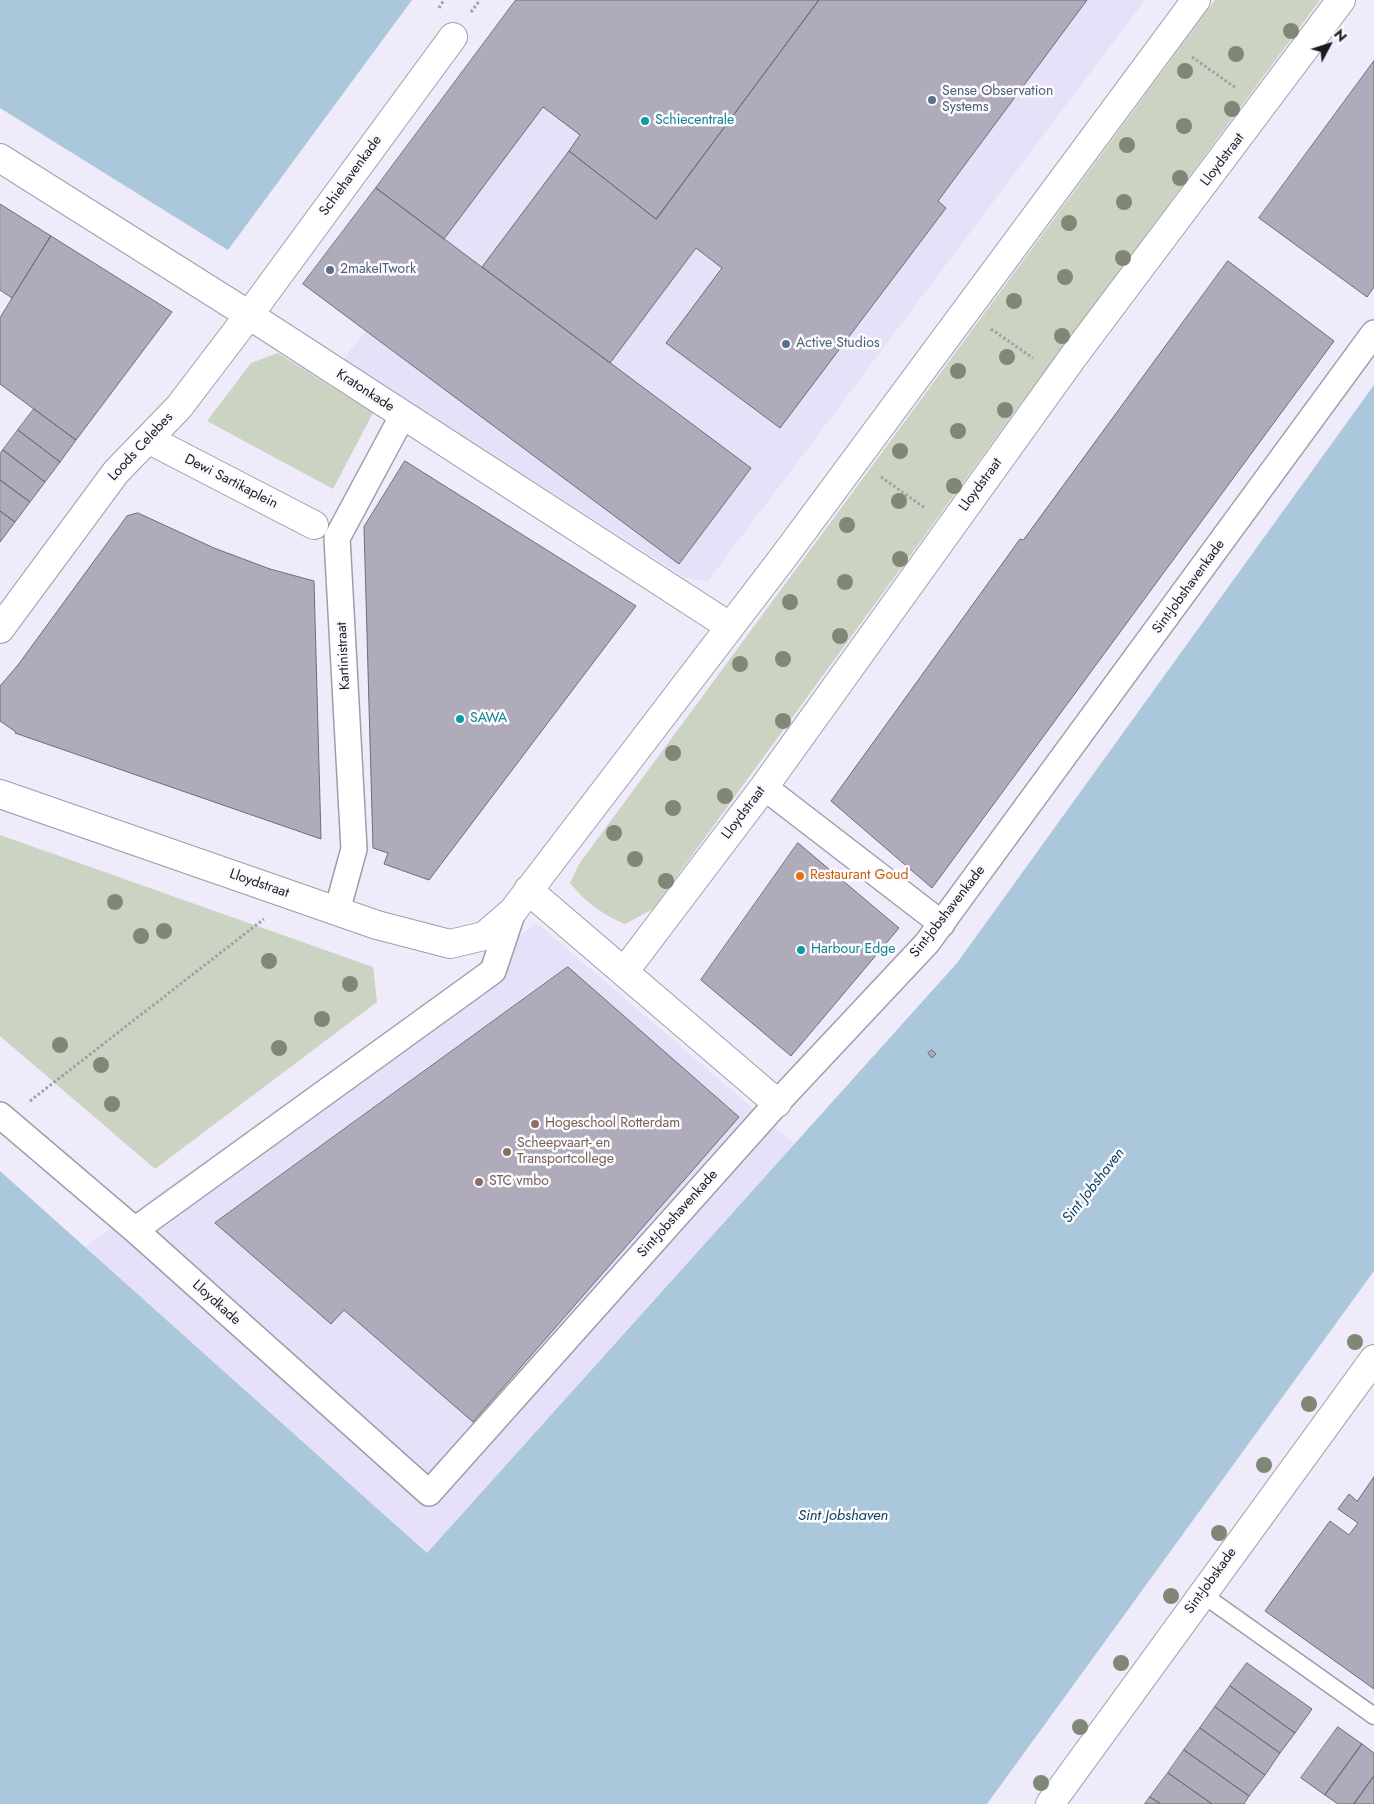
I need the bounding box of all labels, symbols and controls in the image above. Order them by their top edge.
north arrow [1304,20,1354,70]
text: N [1329,25,1352,46]
place label: Sense Observation Systems [942,84,1053,116]
marker: Sense Observation Systems [926,94,938,106]
place label: Schiecentrale [655,113,734,129]
marker: Schiecentrale [639,115,651,127]
street label: Lloydstraat [1198,130,1248,190]
street label: Schiehavenkade [316,133,386,219]
place label: 2makeITwork [340,262,416,278]
marker: 2makeITwork [324,264,336,276]
place label: Active Studios [796,336,880,352]
marker: Active Studios [780,338,792,350]
street label: Kratonkade [333,366,397,416]
street label: Loods Celebes [105,409,177,485]
street label: Dewi Sartikaplein [182,451,280,513]
street label: Lloydstraat [956,455,1006,515]
street label: Sint-Jobshavenkade [1149,537,1229,637]
street label: Kartinistraat [334,622,354,690]
place label: SAWA [470,711,507,727]
marker: SAWA [454,713,466,725]
street label: Lloydstraat [719,783,769,843]
street label: Sint-Jobshavenkade [907,863,989,961]
street label: Lloydstraat [227,866,291,902]
place label: Restaurant Goud [810,868,908,884]
marker: Restaurant Goud [794,870,806,882]
place label: Harbour Edge [811,942,895,958]
marker: Harbour Edge [795,944,807,956]
place label: Hogeschool Rotterdam [545,1116,680,1132]
marker: Hogeschool Rotterdam [529,1118,541,1130]
place label: Scheepvaart- en Transportcollege [517,1136,614,1168]
water label: Sint Jobshaven [1059,1145,1129,1227]
marker: Scheepvaart- en Transportcollege [501,1146,513,1158]
street label: Sint-Jobshavenkade [634,1167,722,1261]
place label: STC vmbo [489,1174,549,1190]
marker: STC vmbo [473,1176,485,1188]
street label: Lloydkade [188,1277,244,1329]
water label: Sint Jobshaven [798,1507,888,1525]
street label: Sint-Jobskade [1181,1545,1241,1617]

